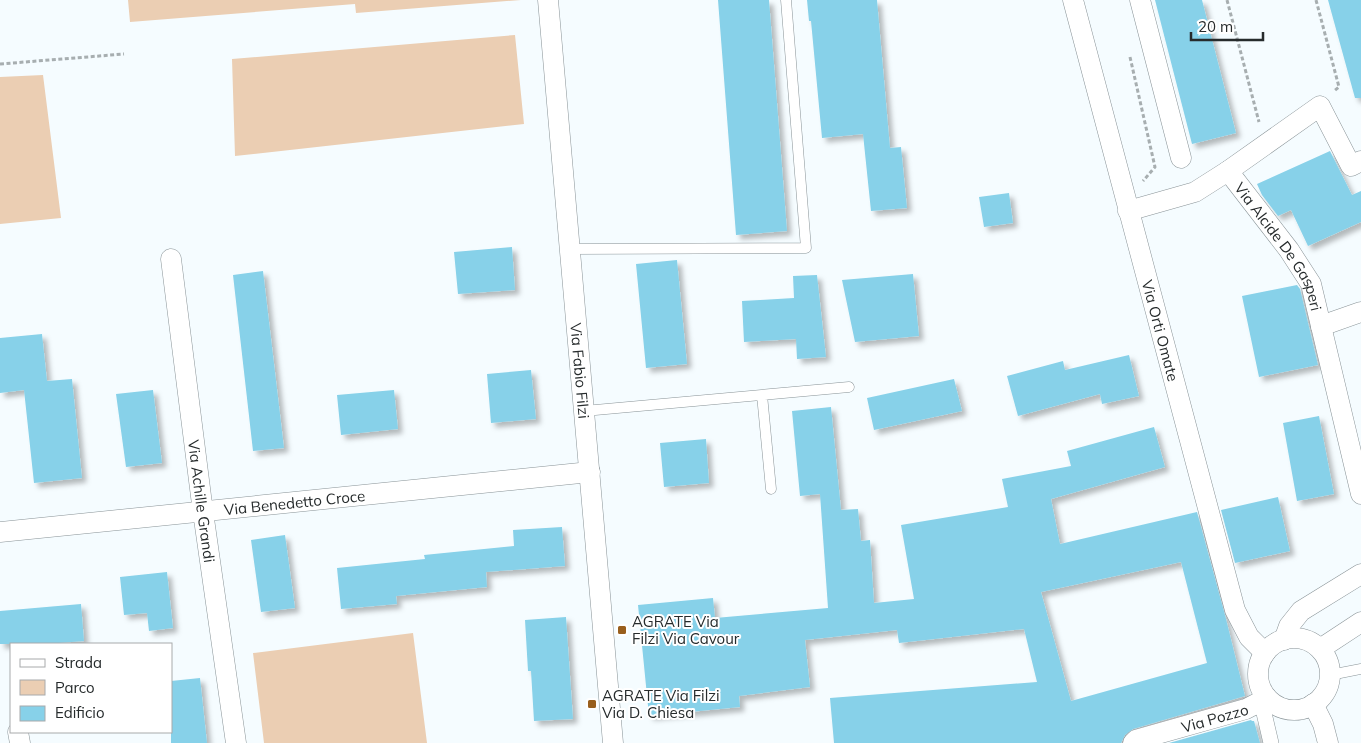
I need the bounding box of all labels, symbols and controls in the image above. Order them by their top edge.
scale bar [1191,10,1264,42]
text: 20 m [1198,17,1233,36]
street label: Via Alcide De Gasperi [1231,178,1327,313]
street label: Via Orti Omate [1138,278,1183,383]
street label: Via Fabio Filzi [567,322,594,419]
street label: Via Achille Grandi [184,438,220,564]
street label: Via Benedetto Croce [223,485,366,519]
place label: AGRATE Via Filzi Via Cavour [632,612,740,648]
marker: AGRATE Via Filzi Via Cavour [616,624,628,636]
legend [10,643,172,733]
text: Strada [55,653,102,672]
text: Parco [55,678,95,697]
place label: AGRATE Via Filzi Via D. Chiesa [602,686,720,722]
marker: AGRATE Via Filzi Via D. Chiesa [586,698,598,710]
street label: Via Pozzo [1179,699,1250,736]
text: Edificio [55,703,105,722]

